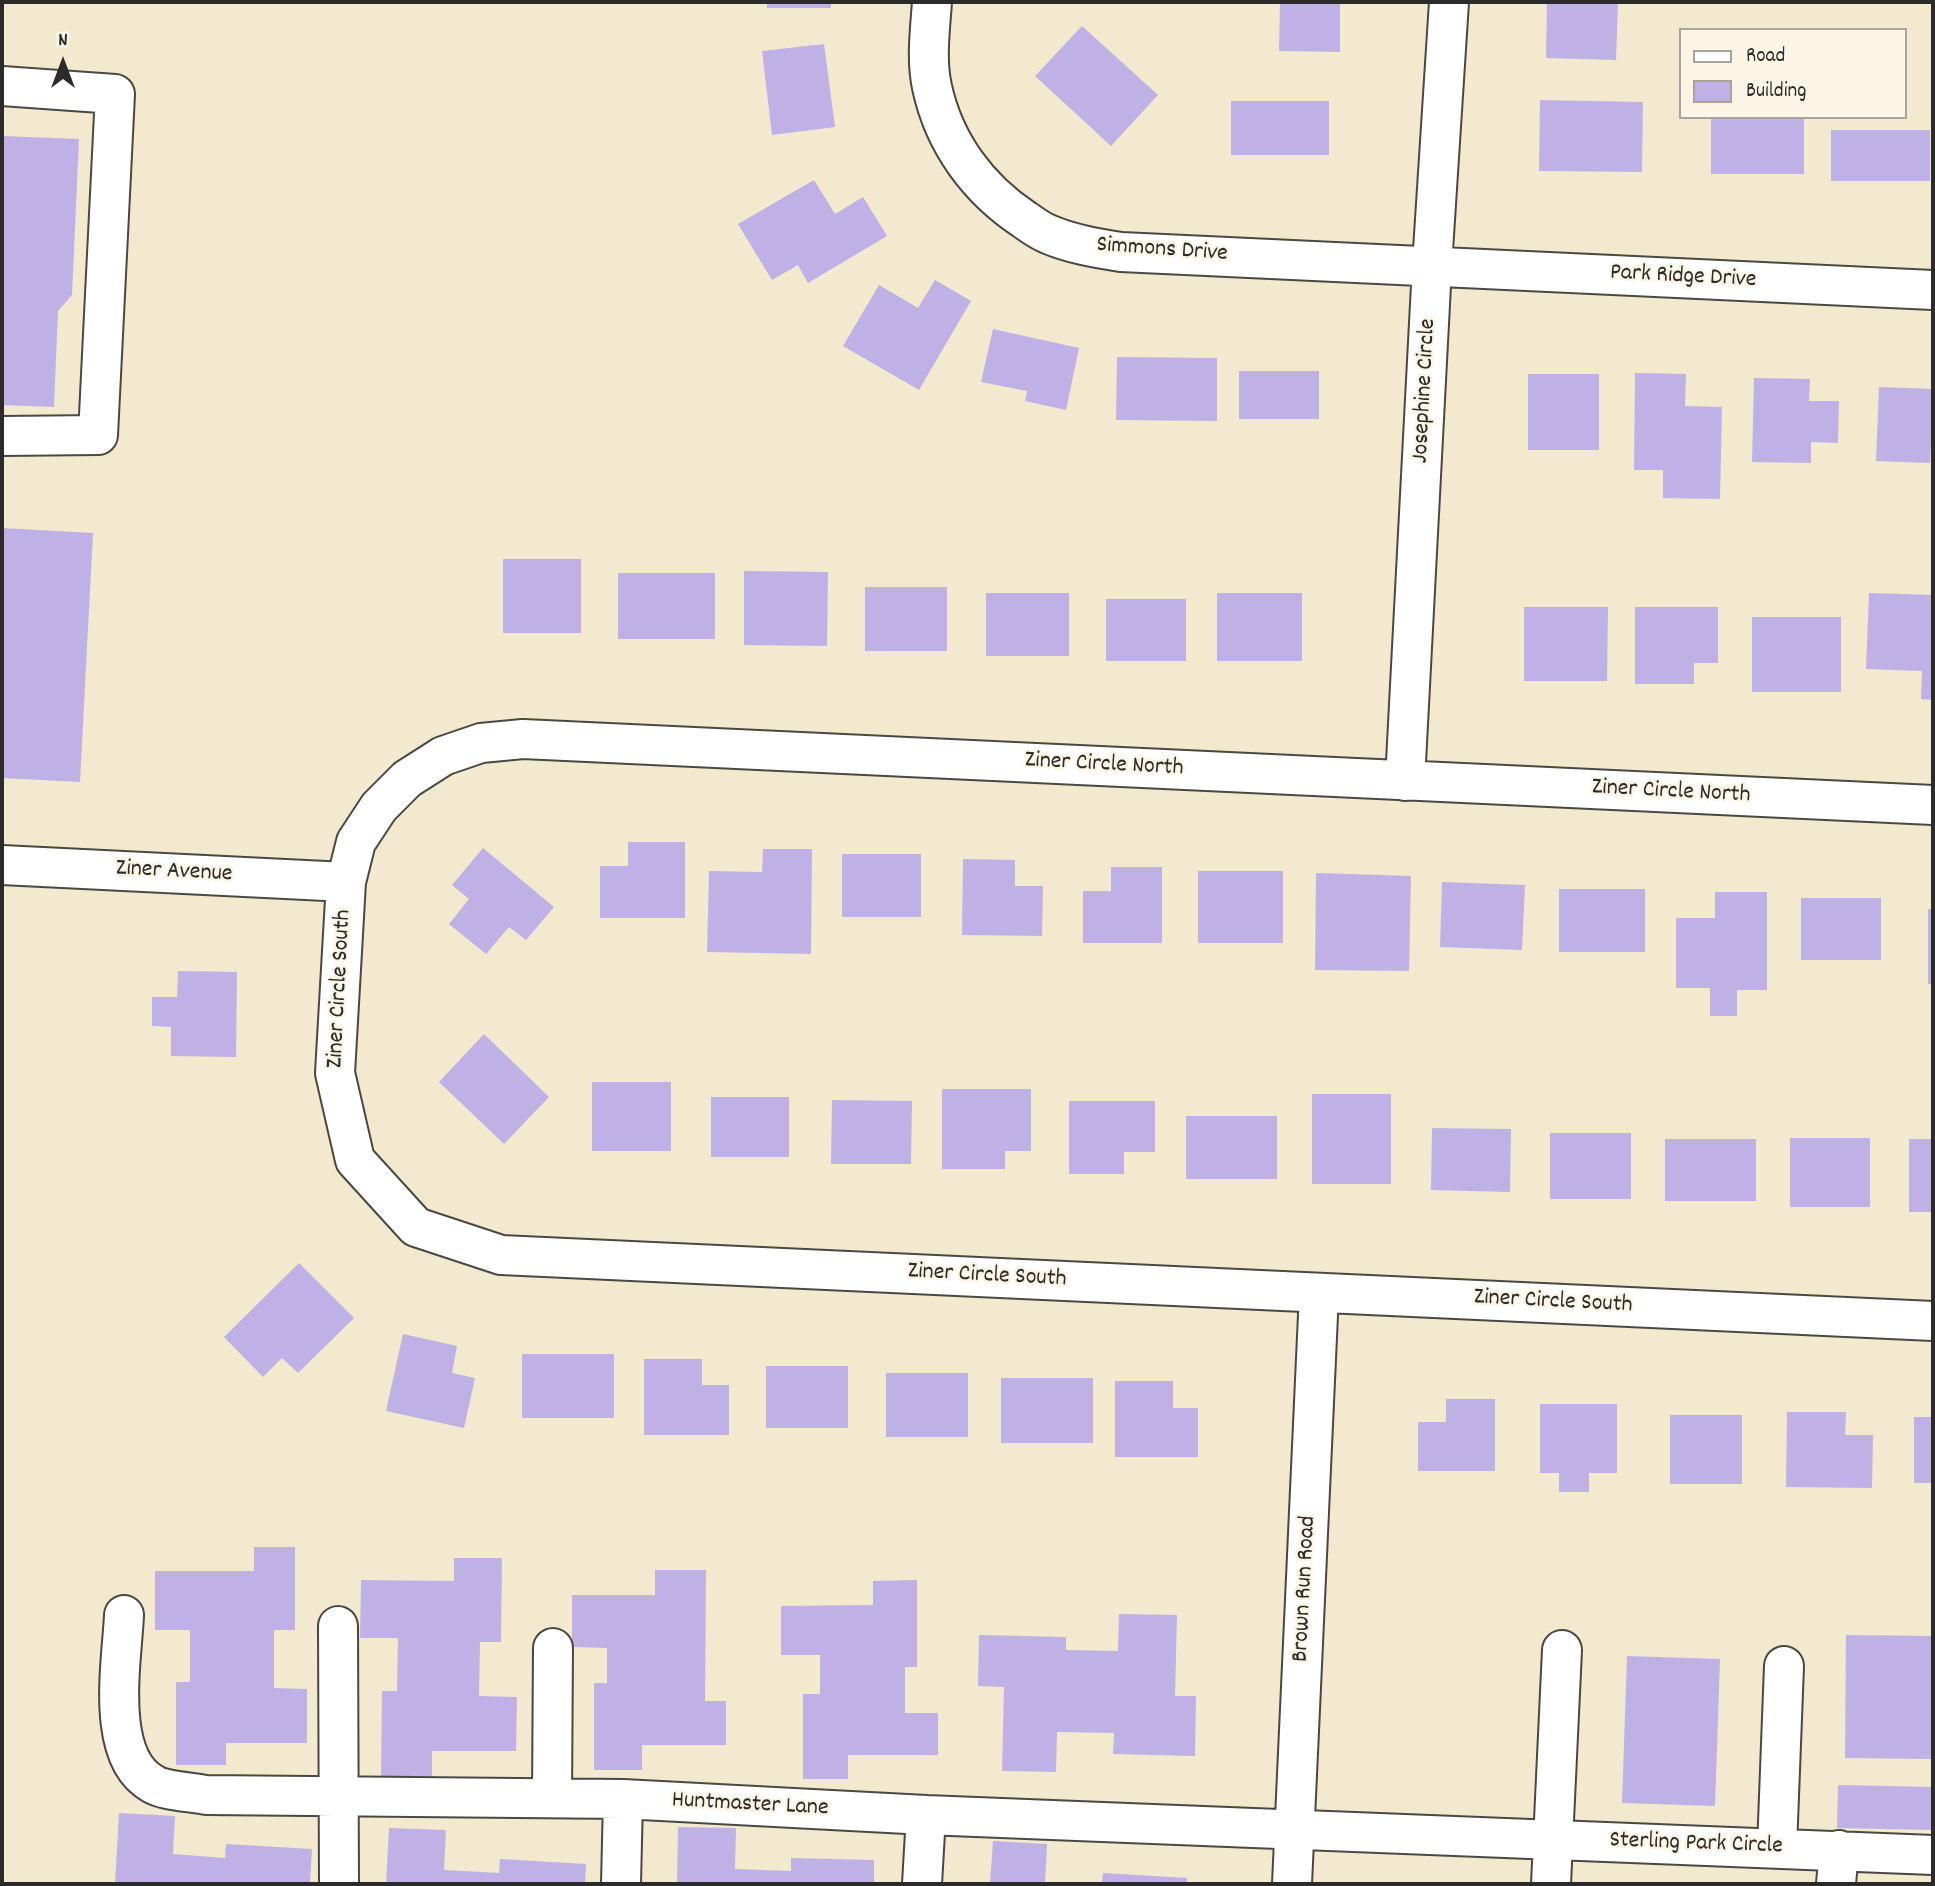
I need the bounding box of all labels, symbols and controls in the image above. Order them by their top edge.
north arrow [28,28,98,98]
text: N [58,28,68,55]
legend [1680,28,1907,119]
text: Road [1746,42,1785,72]
text: Building [1746,77,1806,107]
street label: Simmons Drive [1095,232,1229,270]
street label: Park Ridge Drive [1609,260,1757,296]
street label: Josephine Circle [1408,318,1444,464]
street label: Ziner Circle North [1024,747,1184,785]
street label: Ziner Circle North [1591,774,1751,812]
street label: Ziner Avenue [115,856,233,890]
street label: Ziner Circle South [322,909,360,1069]
street label: Ziner Circle South [907,1258,1067,1296]
street label: Ziner Circle South [1473,1284,1633,1322]
street label: Brown Run Road [1288,1515,1324,1663]
street label: Huntmaster Lane [671,1788,829,1824]
street label: Sterling Park Circle [1609,1828,1783,1862]

